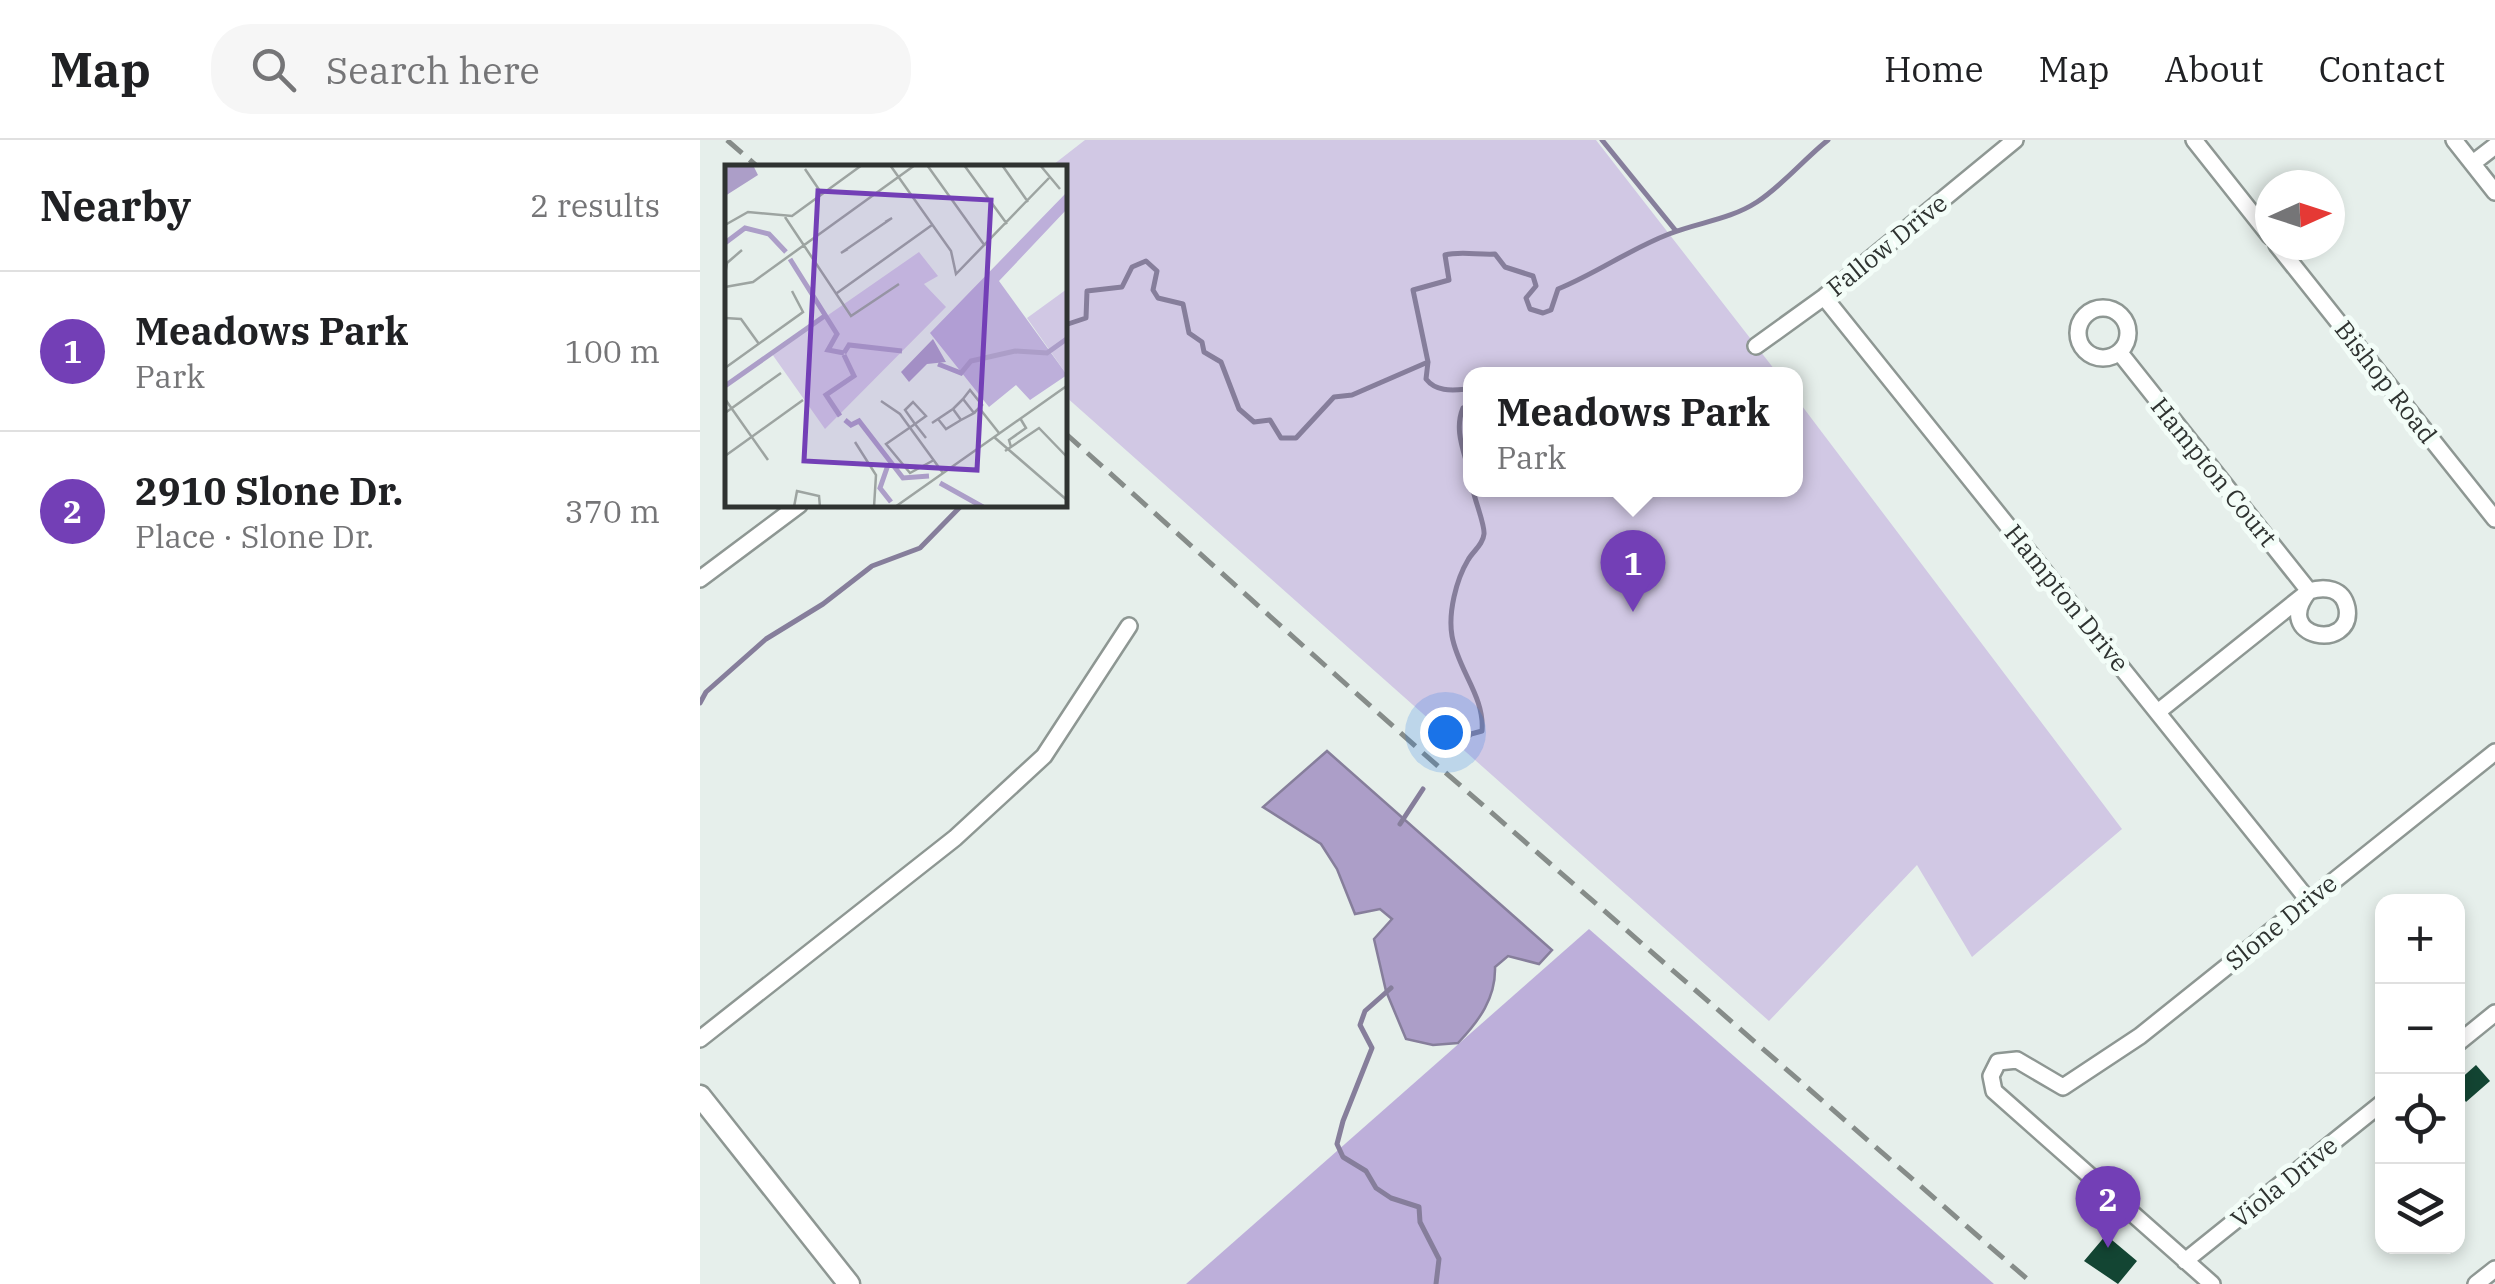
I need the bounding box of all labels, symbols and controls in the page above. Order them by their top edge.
search box [211,24,911,114]
text: Map [50,38,151,100]
icon: search [246,42,301,97]
text: Search here [326,45,540,94]
text: Home [1884,46,1983,92]
text: Map [2038,46,2110,92]
text: About [2165,46,2264,92]
text: Contact [2319,46,2445,92]
inset map [725,165,1068,508]
north arrow [2255,170,2345,260]
text: Nearby [40,178,191,233]
text: 2 results [530,184,660,226]
street label: Fallow Drive [1820,186,1954,303]
text: Meadows Park [135,306,408,355]
street label: Bishop Road [2328,314,2445,450]
text: 1 [63,330,82,372]
text: 100 m [564,330,660,372]
text: Park [135,355,205,397]
popup [1463,367,1803,497]
text: Meadows Park [1496,387,1770,436]
street label: Hampton Court [2144,390,2285,553]
text: Park [1496,436,1566,478]
text: 2910 Slone Dr. [135,466,403,515]
text: 2 [63,490,82,532]
text: 370 m [564,490,660,532]
text: Place · Slone Dr. [135,515,374,557]
street label: Hampton Drive [1998,517,2137,678]
pin: 1 [1600,530,1666,612]
your location [1420,707,1471,758]
street label: Slone Drive [2218,866,2343,977]
map controls [2375,894,2465,1254]
button: + [2375,894,2465,984]
button: − [2375,984,2465,1074]
button: locate [2375,1074,2465,1164]
street label: Viola Drive [2224,1128,2344,1235]
button: layers [2375,1164,2465,1254]
pin: 2 [2076,1166,2140,1248]

